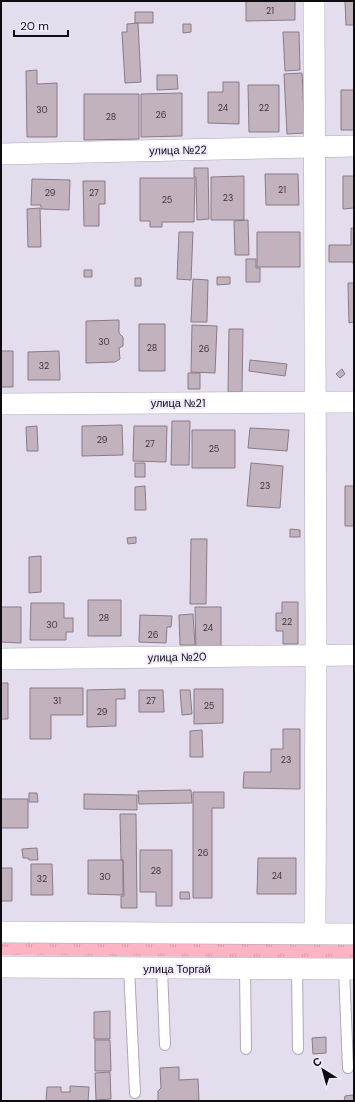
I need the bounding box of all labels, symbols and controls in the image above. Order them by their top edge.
house number: 21 [266,5,274,17]
scale bar [14,12,68,38]
text: 20 m [20,18,49,34]
house number: 24 [218,102,229,114]
house number: 22 [259,102,269,114]
house number: 30 [36,104,48,116]
house number: 26 [156,109,167,121]
house number: 28 [106,111,116,123]
street label: улица №22 [149,142,207,158]
house number: 21 [278,184,286,196]
house number: 29 [45,187,56,199]
house number: 27 [89,187,99,199]
house number: 23 [223,192,233,204]
house number: 25 [162,194,172,206]
house number: 30 [98,336,110,348]
house number: 28 [147,342,157,354]
house number: 26 [199,343,210,355]
house number: 32 [39,360,49,372]
street label: улица №21 [151,396,205,410]
house number: 29 [97,434,108,446]
house number: 27 [145,438,155,450]
house number: 25 [209,443,219,455]
house number: 23 [260,480,270,492]
house number: 28 [99,612,109,624]
house number: 22 [282,616,292,628]
house number: 30 [46,619,58,631]
house number: 24 [203,622,214,634]
house number: 26 [148,629,159,641]
street label: улица №20 [148,649,206,665]
house number: 31 [53,695,61,707]
house number: 27 [146,695,156,707]
house number: 25 [204,700,214,712]
house number: 29 [97,706,108,718]
house number: 23 [281,754,291,766]
house number: 26 [198,847,209,859]
house number: 28 [151,865,161,877]
house number: 24 [272,870,283,882]
house number: 30 [99,871,111,883]
house number: 32 [37,873,47,885]
street label: улица Торгай [143,962,211,976]
north arrow [303,1050,343,1090]
text: С [310,1054,324,1070]

